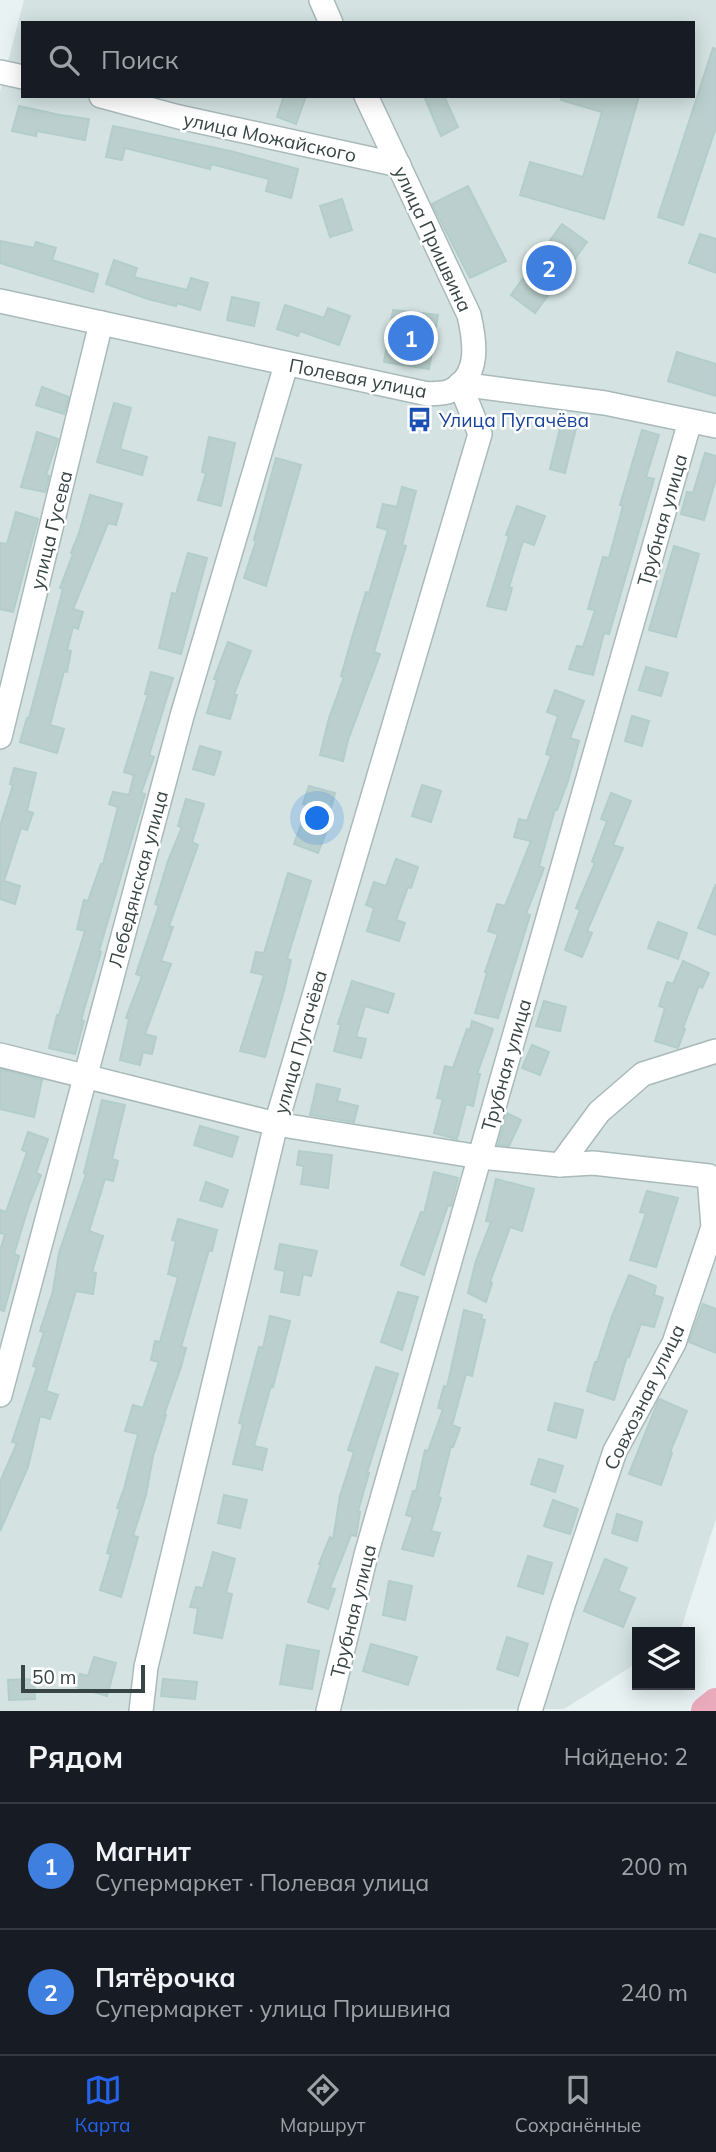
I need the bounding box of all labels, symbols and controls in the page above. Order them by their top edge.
search box [21,21,695,98]
icon: search [45,41,83,79]
text: Поиск [101,43,179,76]
street label: улица Можайского [181,107,359,167]
street label: улица Пришвина [389,162,477,316]
pin: 2 [526,242,572,294]
pin: 1 [388,312,434,364]
street label: Полевая улица [287,353,429,403]
bus stop icon: Улица Пугачёва [405,406,433,434]
place label: Улица Пугачёва [438,408,589,432]
street label: Трубная улица [632,451,692,589]
street label: улица Гусева [25,468,77,592]
street label: Лебедянская улица [103,788,173,970]
your location [300,801,334,835]
street label: улица Пугачёва [268,967,332,1117]
street label: Трубная улица [476,996,536,1134]
street label: Совхозная улица [598,1320,690,1474]
street label: Трубная улица [325,1542,381,1680]
map controls [632,1627,695,1690]
button: layers [632,1627,695,1690]
scale bar [21,1662,145,1694]
text: 50 m [32,1665,76,1689]
text: Рядом [28,1738,123,1776]
text: Найдено: 2 [564,1742,688,1771]
text: Магнит [95,1835,191,1868]
text: 1 [44,1852,58,1881]
text: 200 m [620,1852,688,1881]
text: Супермаркет · Полевая улица [95,1868,429,1897]
text: Пятёрочка [95,1961,236,1994]
text: 2 [44,1978,58,2007]
text: 240 m [620,1978,688,2007]
text: Супермаркет · улица Пришвина [95,1994,451,2023]
tab: Карта [75,2071,131,2137]
tab: Маршрут [280,2071,365,2137]
tab: Сохранённые [515,2071,641,2137]

